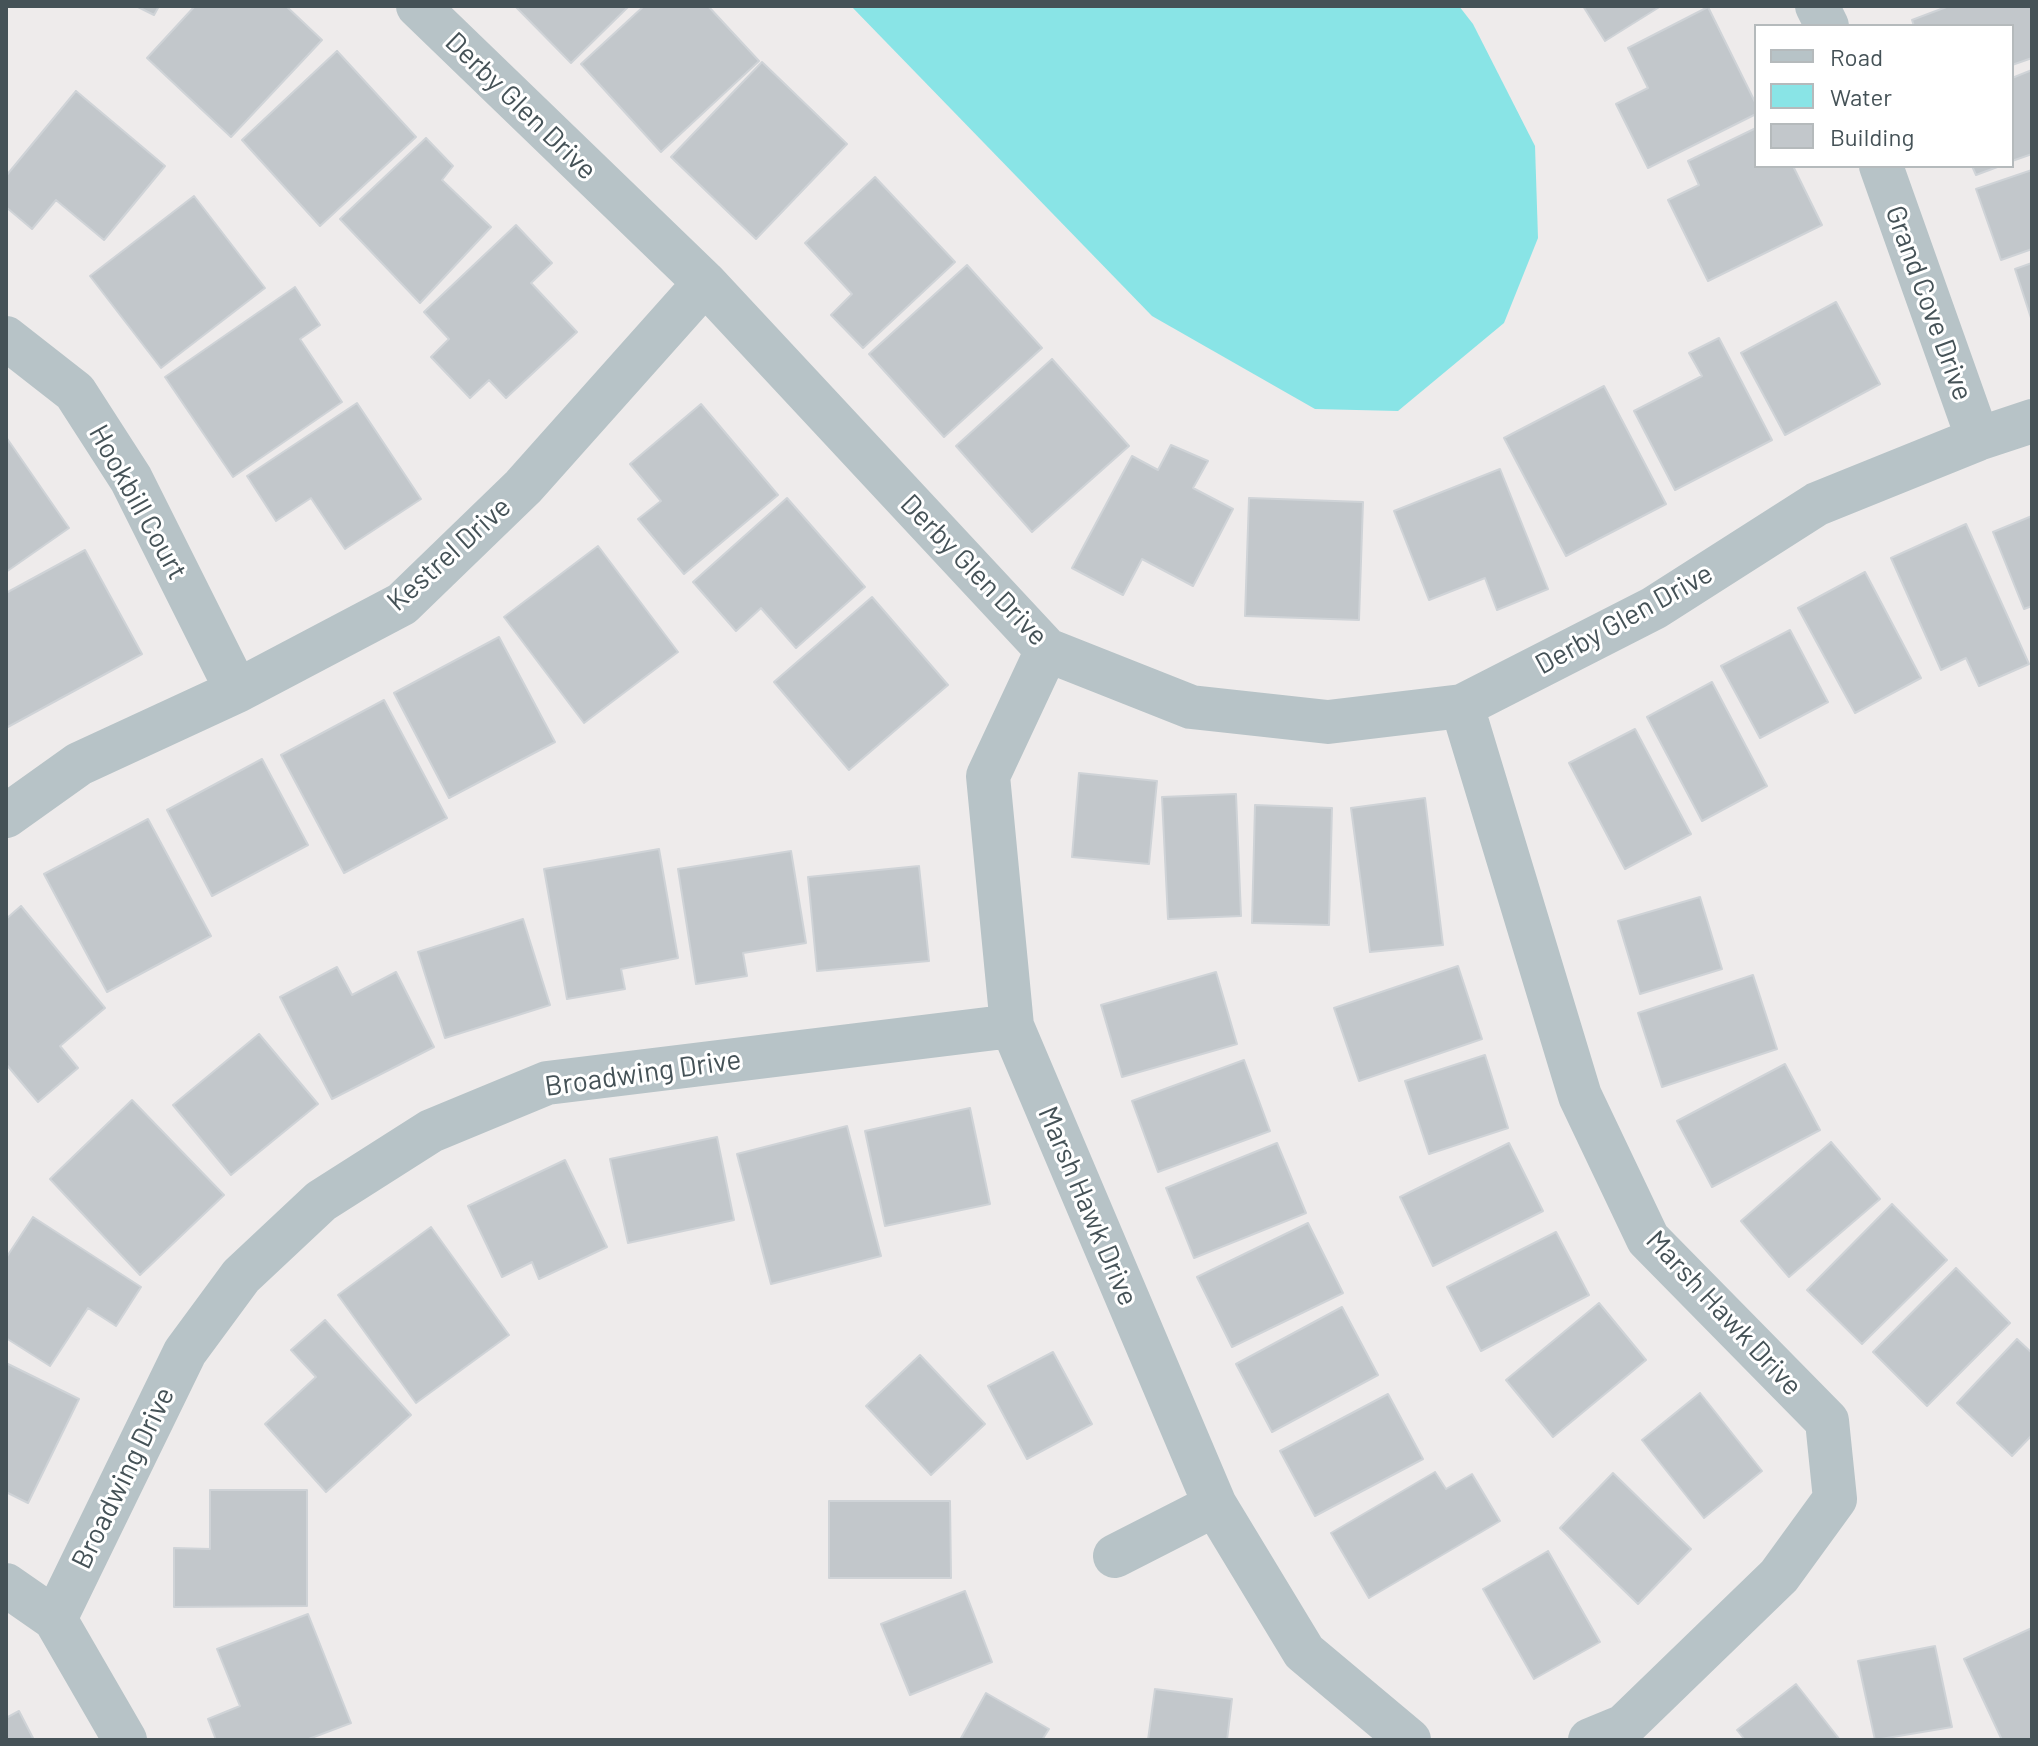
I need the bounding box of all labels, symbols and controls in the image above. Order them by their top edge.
legend [1754,24,2014,168]
street label: Derby Glen Drive [438,25,604,187]
text: Road [1830,42,1883,71]
text: Water [1830,82,1892,111]
text: Building [1830,122,1914,151]
street label: Grand Cove Drive [1878,201,1980,405]
street label: Hookbill Court [82,419,194,585]
street label: Derby Glen Drive [893,487,1055,653]
street label: Kestrel Drive [380,490,518,618]
street label: Derby Glen Drive [1529,556,1719,682]
street label: Broadwing Drive [543,1043,743,1103]
street label: Marsh Hawk Drive [1031,1101,1145,1311]
street label: Marsh Hawk Drive [1639,1224,1809,1402]
street label: Broadwing Drive [65,1382,181,1574]

